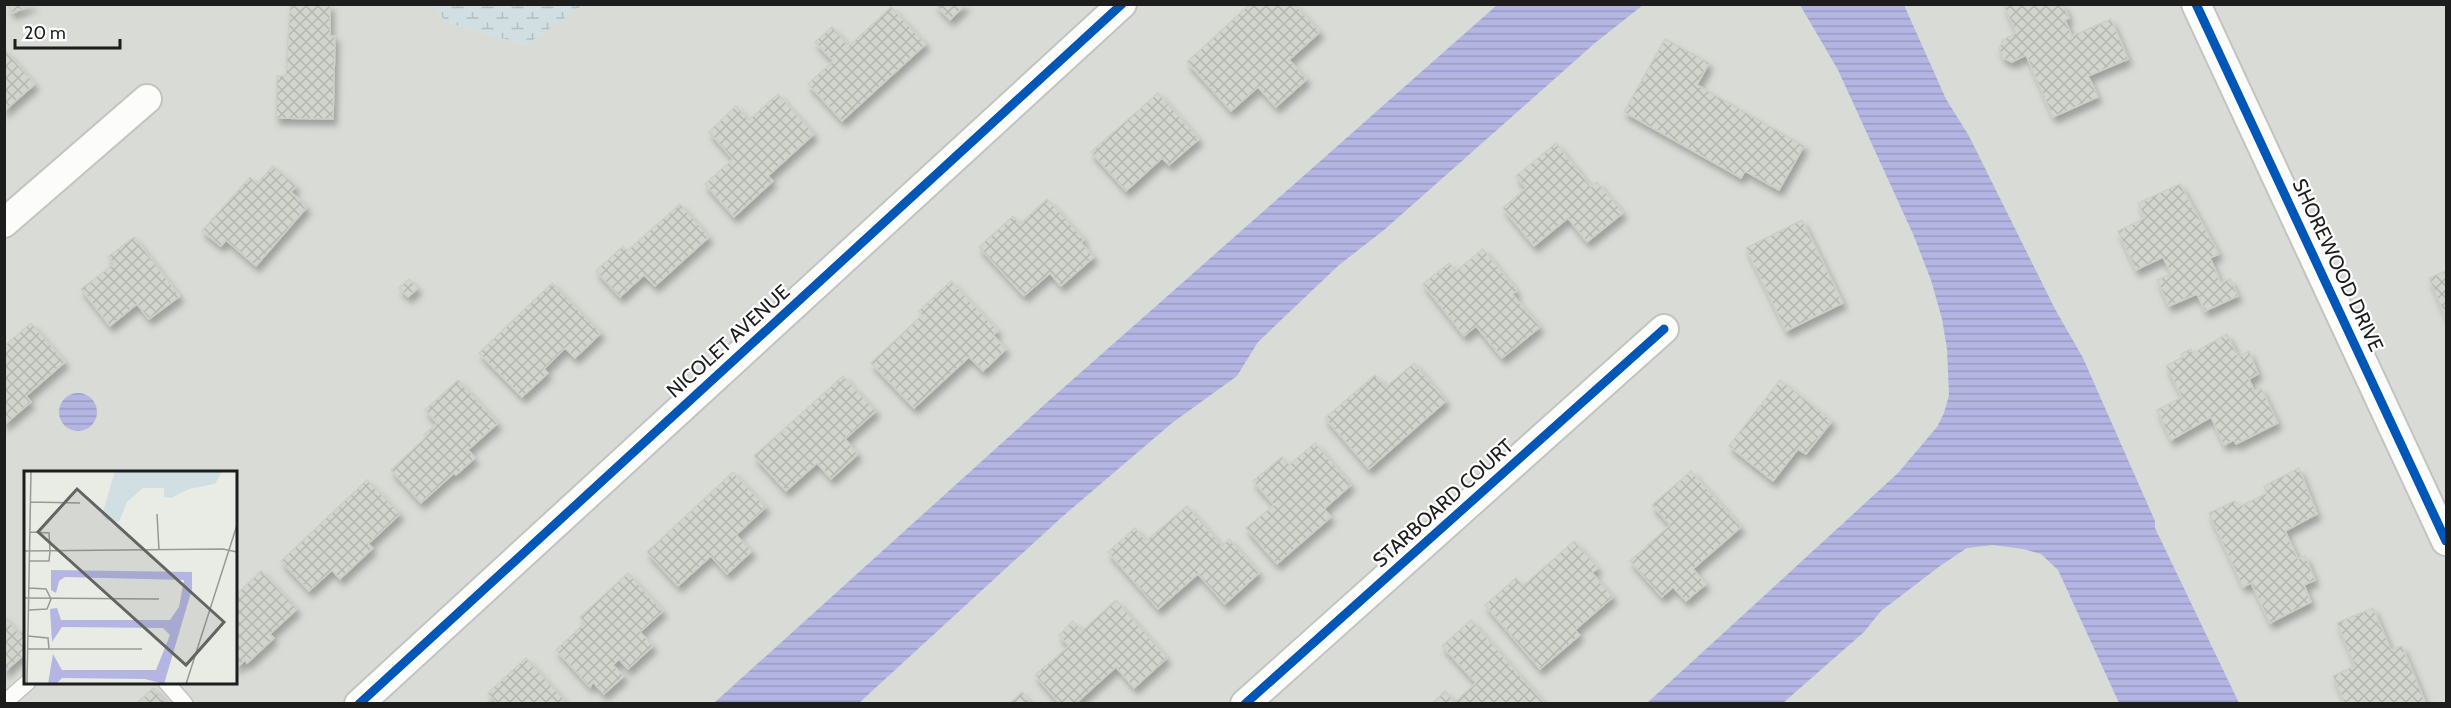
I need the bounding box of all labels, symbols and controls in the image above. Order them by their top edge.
scale bar [15,12,120,50]
text: 20 m [24,22,66,44]
street label: SHOREWOOD DRIVE [2287,175,2389,355]
street label: NICOLET AVENUE [662,280,794,402]
street label: STARBOARD COURT [1368,433,1518,572]
inset map [24,471,237,684]

